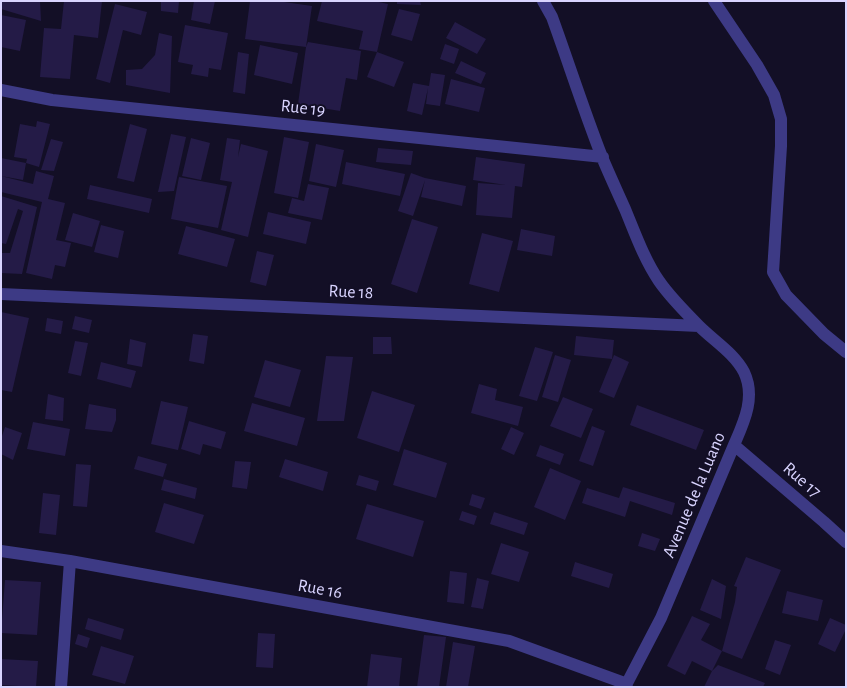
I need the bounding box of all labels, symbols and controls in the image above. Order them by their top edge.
street label: Rue 19 [280,95,326,121]
street label: Rue 18 [328,280,374,304]
street label: Avenue de la Luano [658,429,730,561]
street label: Rue 17 [778,457,826,503]
street label: Rue 16 [296,574,344,604]

